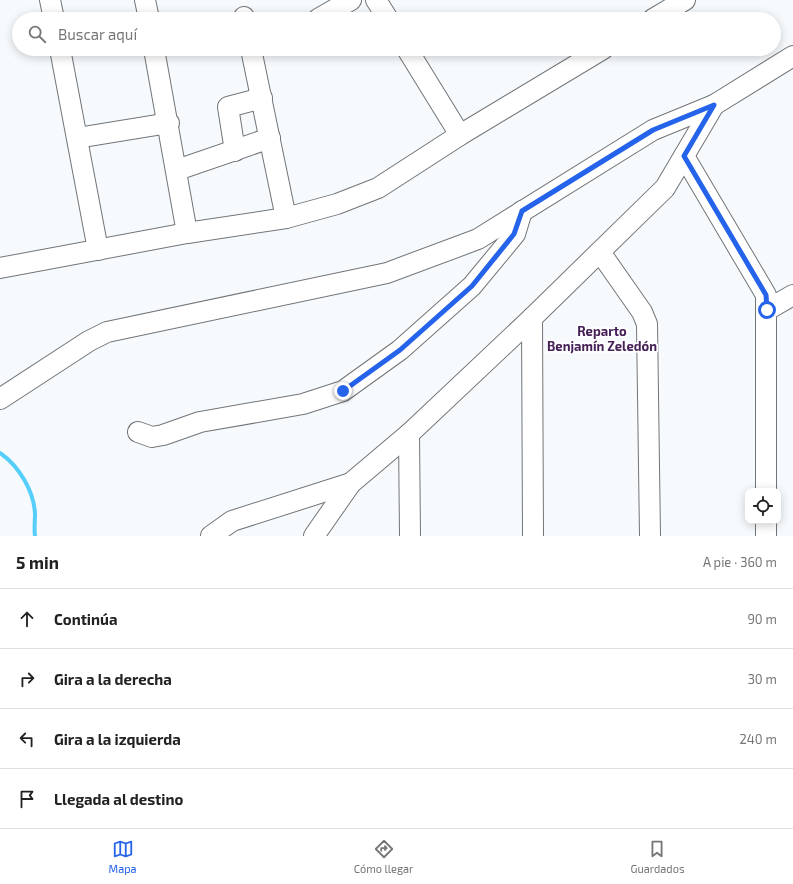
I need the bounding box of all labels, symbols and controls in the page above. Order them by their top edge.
search box [12,12,781,56]
icon: search [26,23,48,45]
text: Buscar aquí [58,25,137,43]
route start [758,301,776,319]
district label: Reparto Benjamín Zeledón [547,323,657,354]
route end [334,382,352,400]
map controls [745,488,781,524]
button: locate [745,488,781,524]
text: 5 min [16,552,59,572]
text: A pie · 360 m [703,554,777,570]
icon: ahead [16,608,38,630]
text: Continúa [54,610,117,628]
text: 90 m [747,611,777,627]
icon: right [16,668,38,690]
text: Gira a la derecha [54,670,172,688]
text: 30 m [748,671,777,687]
icon: left [16,728,38,750]
text: Gira a la izquierda [54,730,181,748]
text: 240 m [740,731,777,747]
icon: arrive [16,788,38,810]
text: Llegada al destino [54,790,183,808]
tab: Mapa [109,838,137,875]
tab: Cómo llegar [354,838,413,875]
tab: Guardados [630,838,684,875]

